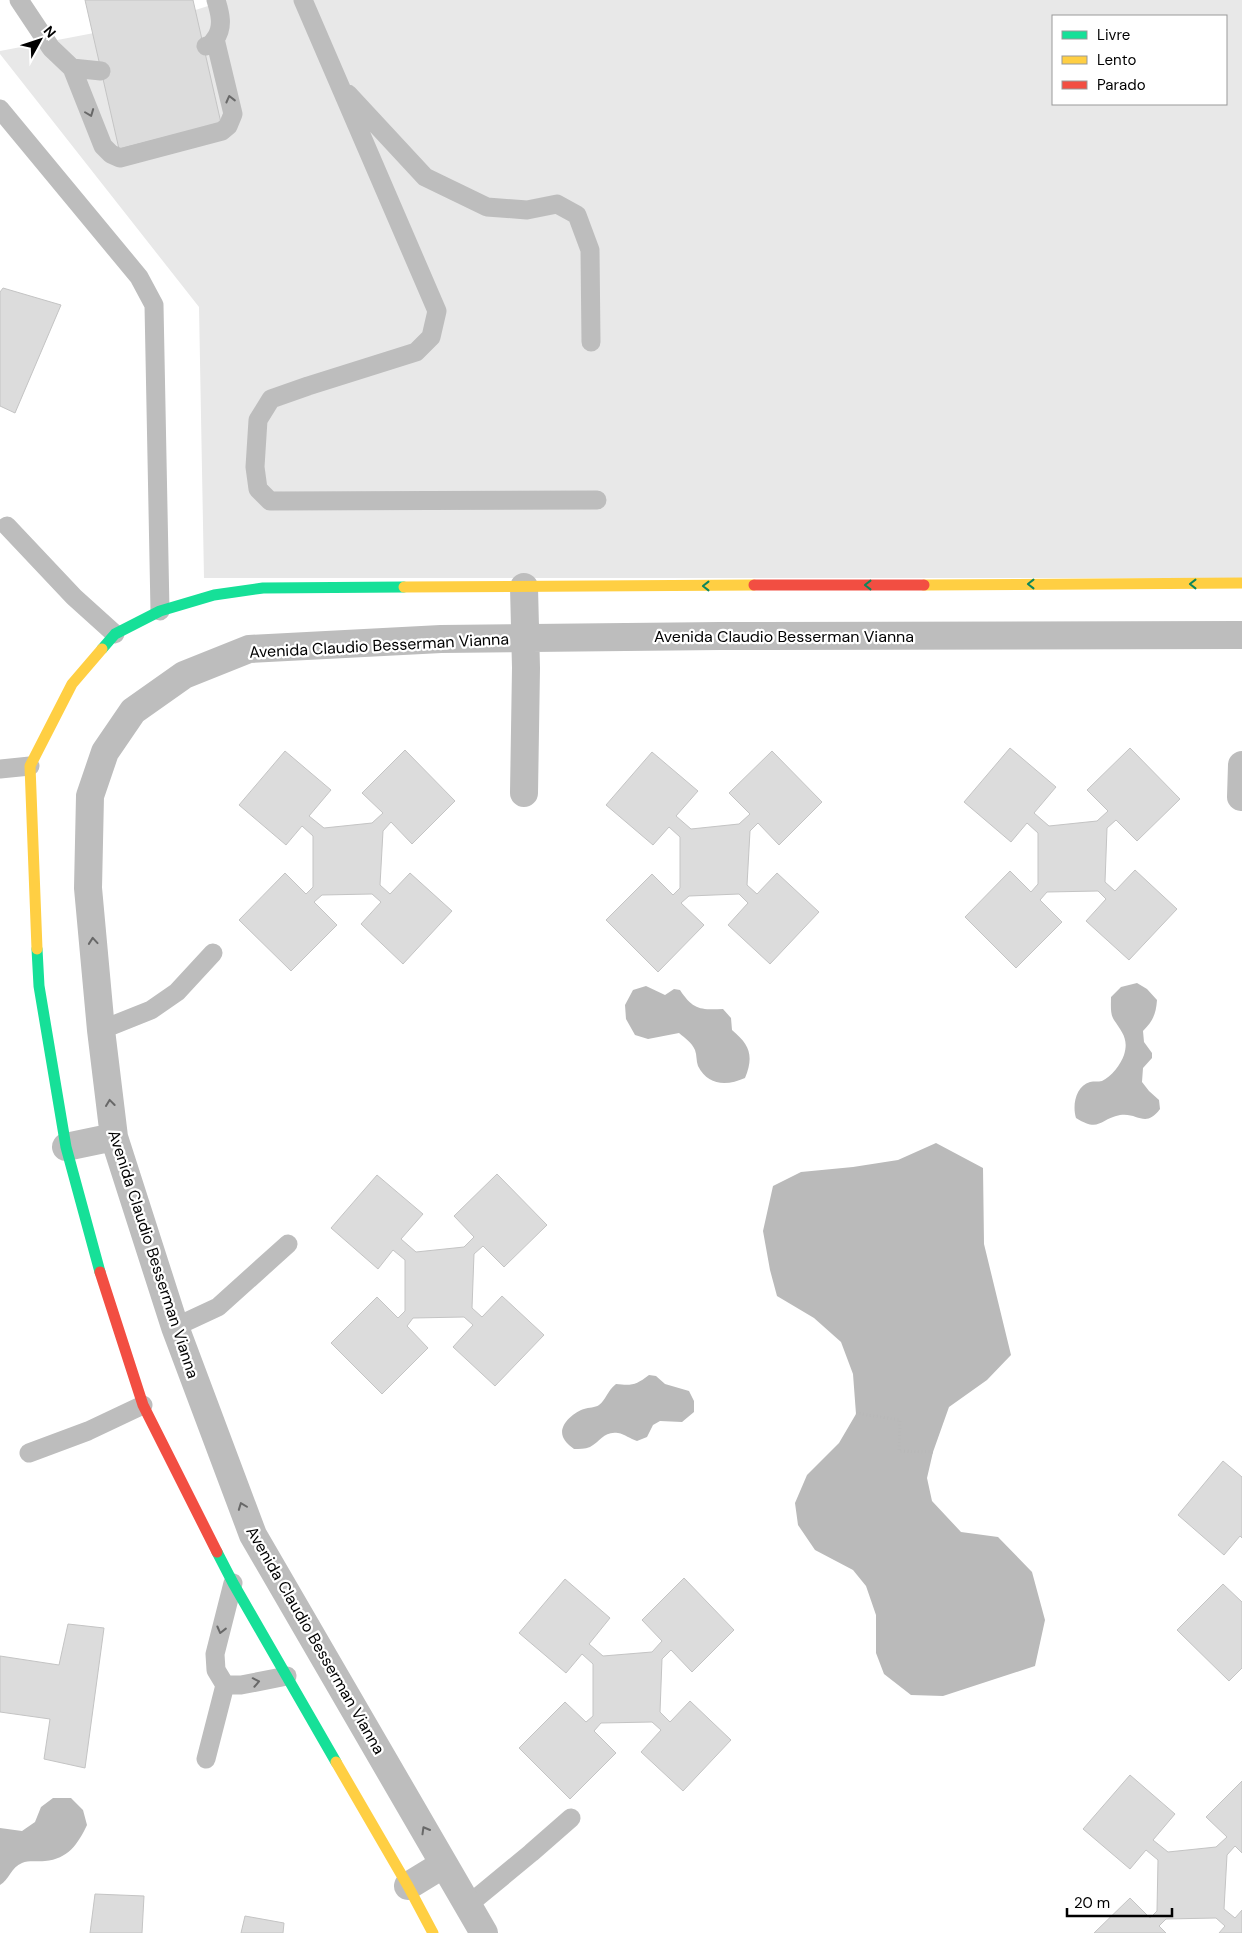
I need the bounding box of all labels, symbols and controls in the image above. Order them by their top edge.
north arrow [15,15,65,65]
legend [1052,15,1227,105]
text: N [40,22,60,41]
text: Livre [1097,25,1130,45]
text: Lento [1097,50,1136,70]
text: Parado [1097,75,1146,95]
one-way arrow [225,95,236,104]
one-way arrow [84,109,94,117]
one-way arrow [1027,579,1034,589]
one-way arrow [1189,579,1197,589]
one-way arrow [864,580,872,590]
one-way arrow [702,581,710,591]
street label: Avenida Claudio Besserman Vianna [654,626,914,647]
street label: Avenida Claudio Besserman Vianna [249,628,509,663]
one-way arrow [88,937,99,945]
one-way arrow [105,1099,116,1107]
street label: Avenida Claudio Besserman Vianna [103,1127,204,1381]
one-way arrow [238,1502,248,1511]
street label: Avenida Claudio Besserman Vianna [241,1522,390,1758]
one-way arrow [216,1626,227,1634]
one-way arrow [252,1677,260,1687]
one-way arrow [421,1827,431,1836]
scale bar [1067,1886,1172,1918]
text: 20 m [1074,1893,1110,1913]

